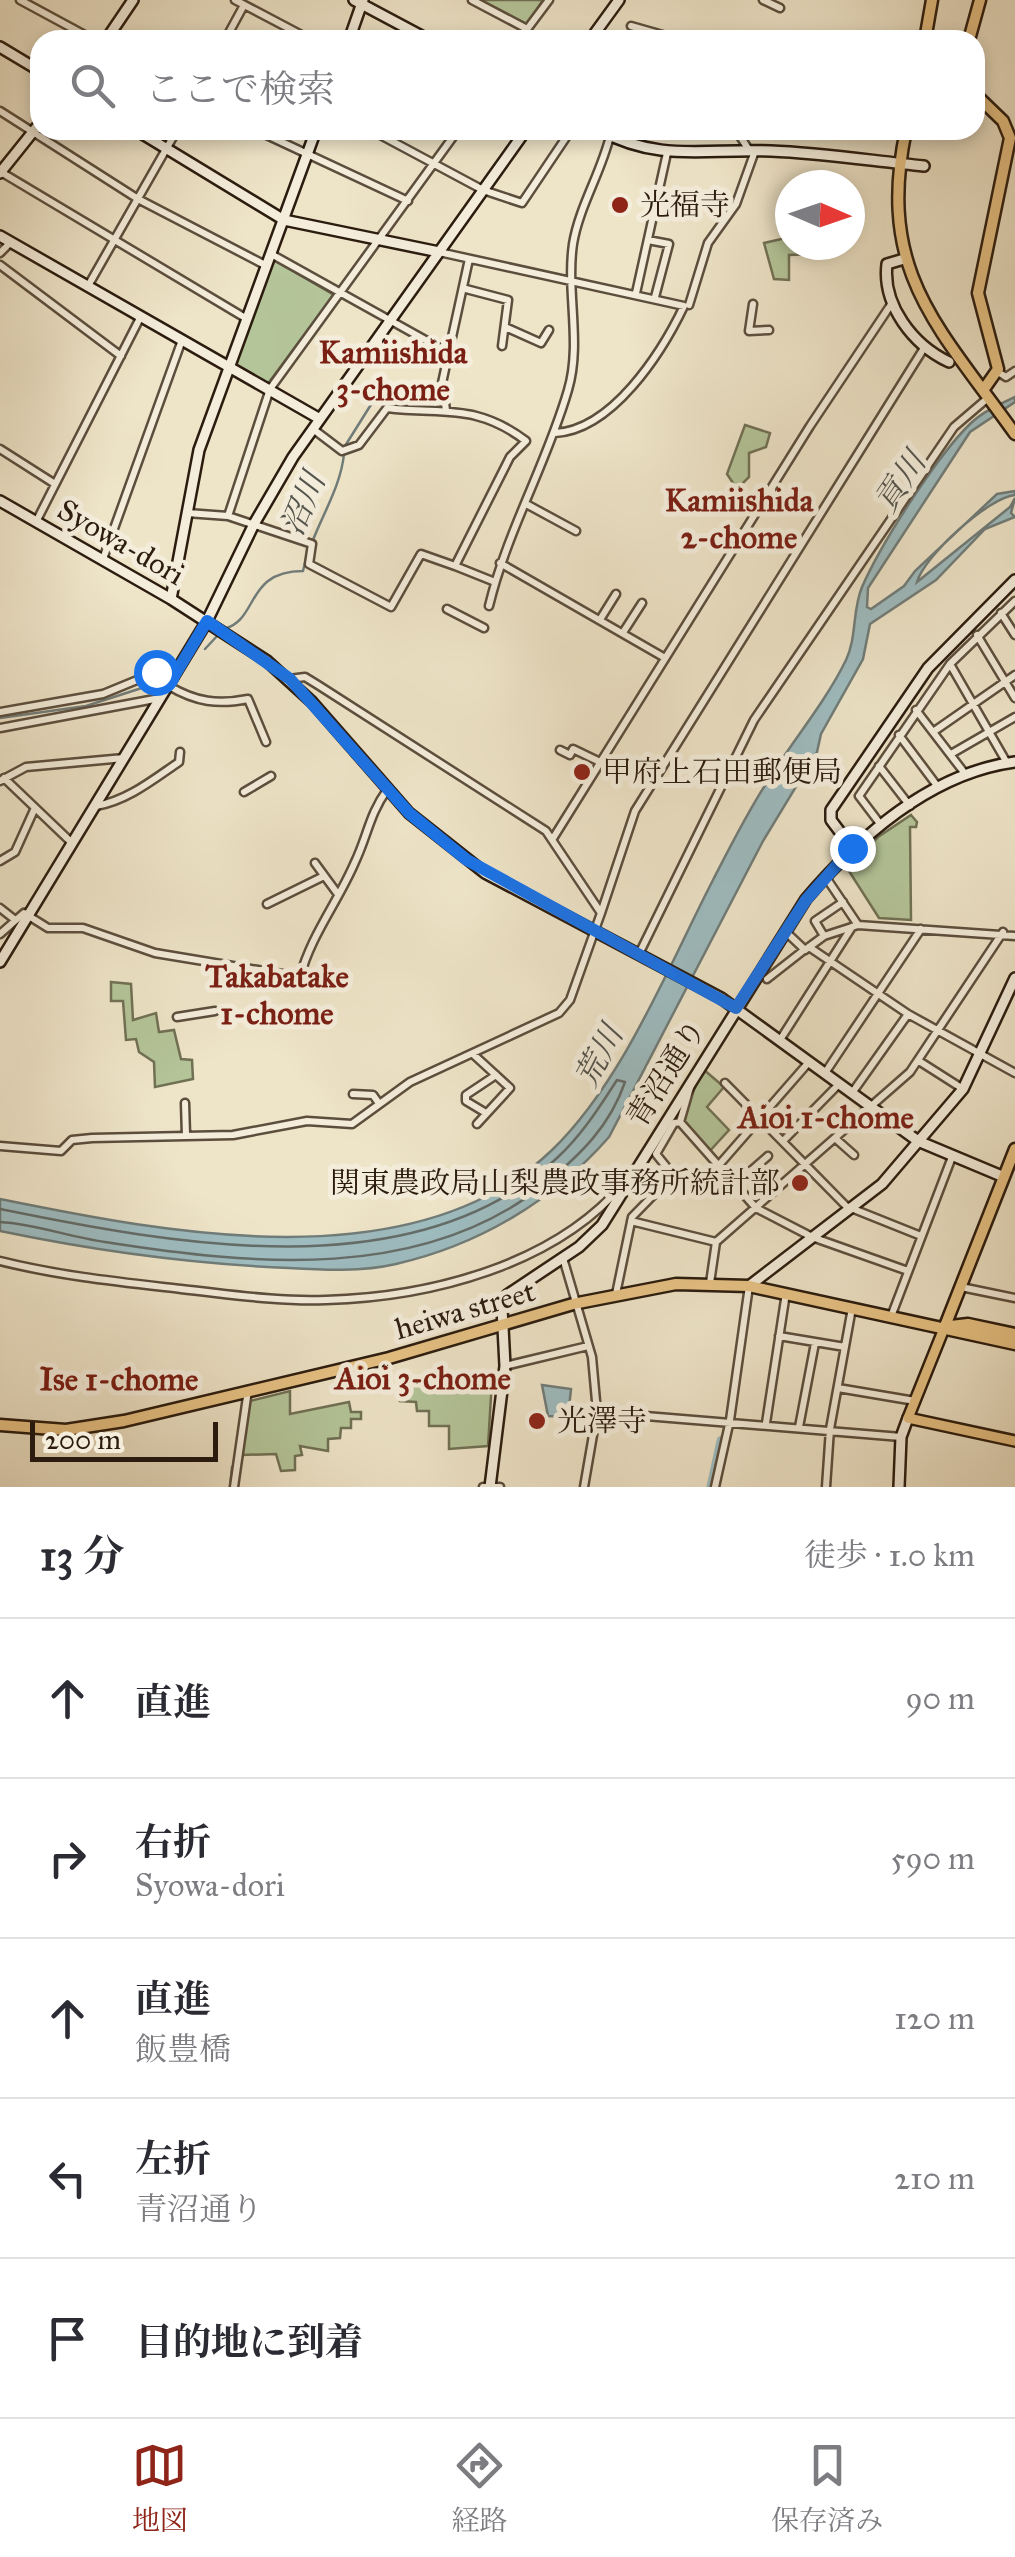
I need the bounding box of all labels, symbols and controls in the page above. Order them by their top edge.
search box [30,30,985,140]
icon: search [65,58,120,113]
text: ここで検索 [145,66,335,112]
north arrow [775,170,865,260]
place label: 光福寺 [640,187,730,223]
marker: 光福寺 [609,194,631,216]
district label: Kamiishida 3-chome [319,333,469,409]
water label: 貢川 [866,442,936,519]
water label: 沼川 [273,464,335,541]
district label: Kamiishida 2-chome [665,481,815,557]
street label: Syowa-dori [51,491,191,593]
route start [134,650,180,696]
place label: 甲府上石田郵便局 [602,754,842,790]
marker: 甲府上石田郵便局 [571,761,593,783]
route end [830,826,876,872]
district label: Takabatake 1-chome [205,957,349,1033]
street label: 青沼通り [619,1013,713,1133]
water label: 荒川 [567,1016,633,1093]
district label: Aioi 1-chome [736,1098,914,1137]
place label: 関東農政局山梨農政事務所統計部 [330,1165,780,1201]
marker: 関東農政局山梨農政事務所統計部 [789,1172,811,1194]
street label: heiwa street [391,1273,540,1347]
district label: Aioi 3-chome [333,1359,511,1398]
district label: Ise 1-chome [40,1360,198,1399]
place label: 光澤寺 [557,1403,647,1439]
marker: 光澤寺 [526,1410,548,1432]
scale bar [30,1417,218,1462]
text: 200 m [45,1422,121,1457]
text: 13 分 [40,1530,124,1582]
text: 徒歩 · 1.0 km [804,1536,975,1575]
icon: ahead [40,1671,95,1726]
text: 直進 [135,1679,211,1725]
text: 90 m [905,1679,975,1718]
text: 右折 [135,1819,211,1865]
icon: right [40,1831,95,1886]
text: 590 m [891,1839,975,1878]
text: Syowa-dori [135,1866,285,1905]
text: 直進 [135,1976,211,2022]
icon: ahead [40,1991,95,2046]
text: 120 m [894,1999,975,2038]
text: 飯豊橋 [135,2030,231,2069]
text: 左折 [135,2136,211,2182]
icon: left [40,2151,95,2206]
text: 210 m [894,2159,975,2198]
text: 青沼通り [135,2190,263,2229]
icon: arrive [40,2311,95,2366]
text: 目的地に到着 [135,2319,363,2365]
tab: 地図 [132,2438,188,2538]
tab: 経路 [451,2438,507,2538]
tab: 保存済み [771,2438,883,2538]

